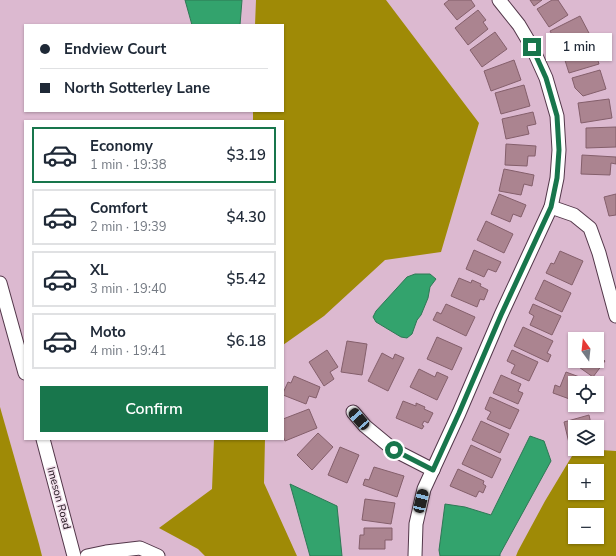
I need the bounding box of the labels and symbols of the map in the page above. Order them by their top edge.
callout: 1 min [546,33,612,61]
route end [523,38,541,56]
north arrow [568,332,604,368]
car [347,406,371,432]
route start [385,441,403,459]
street label: Imeson Road [43,465,75,531]
car [412,488,430,514]

